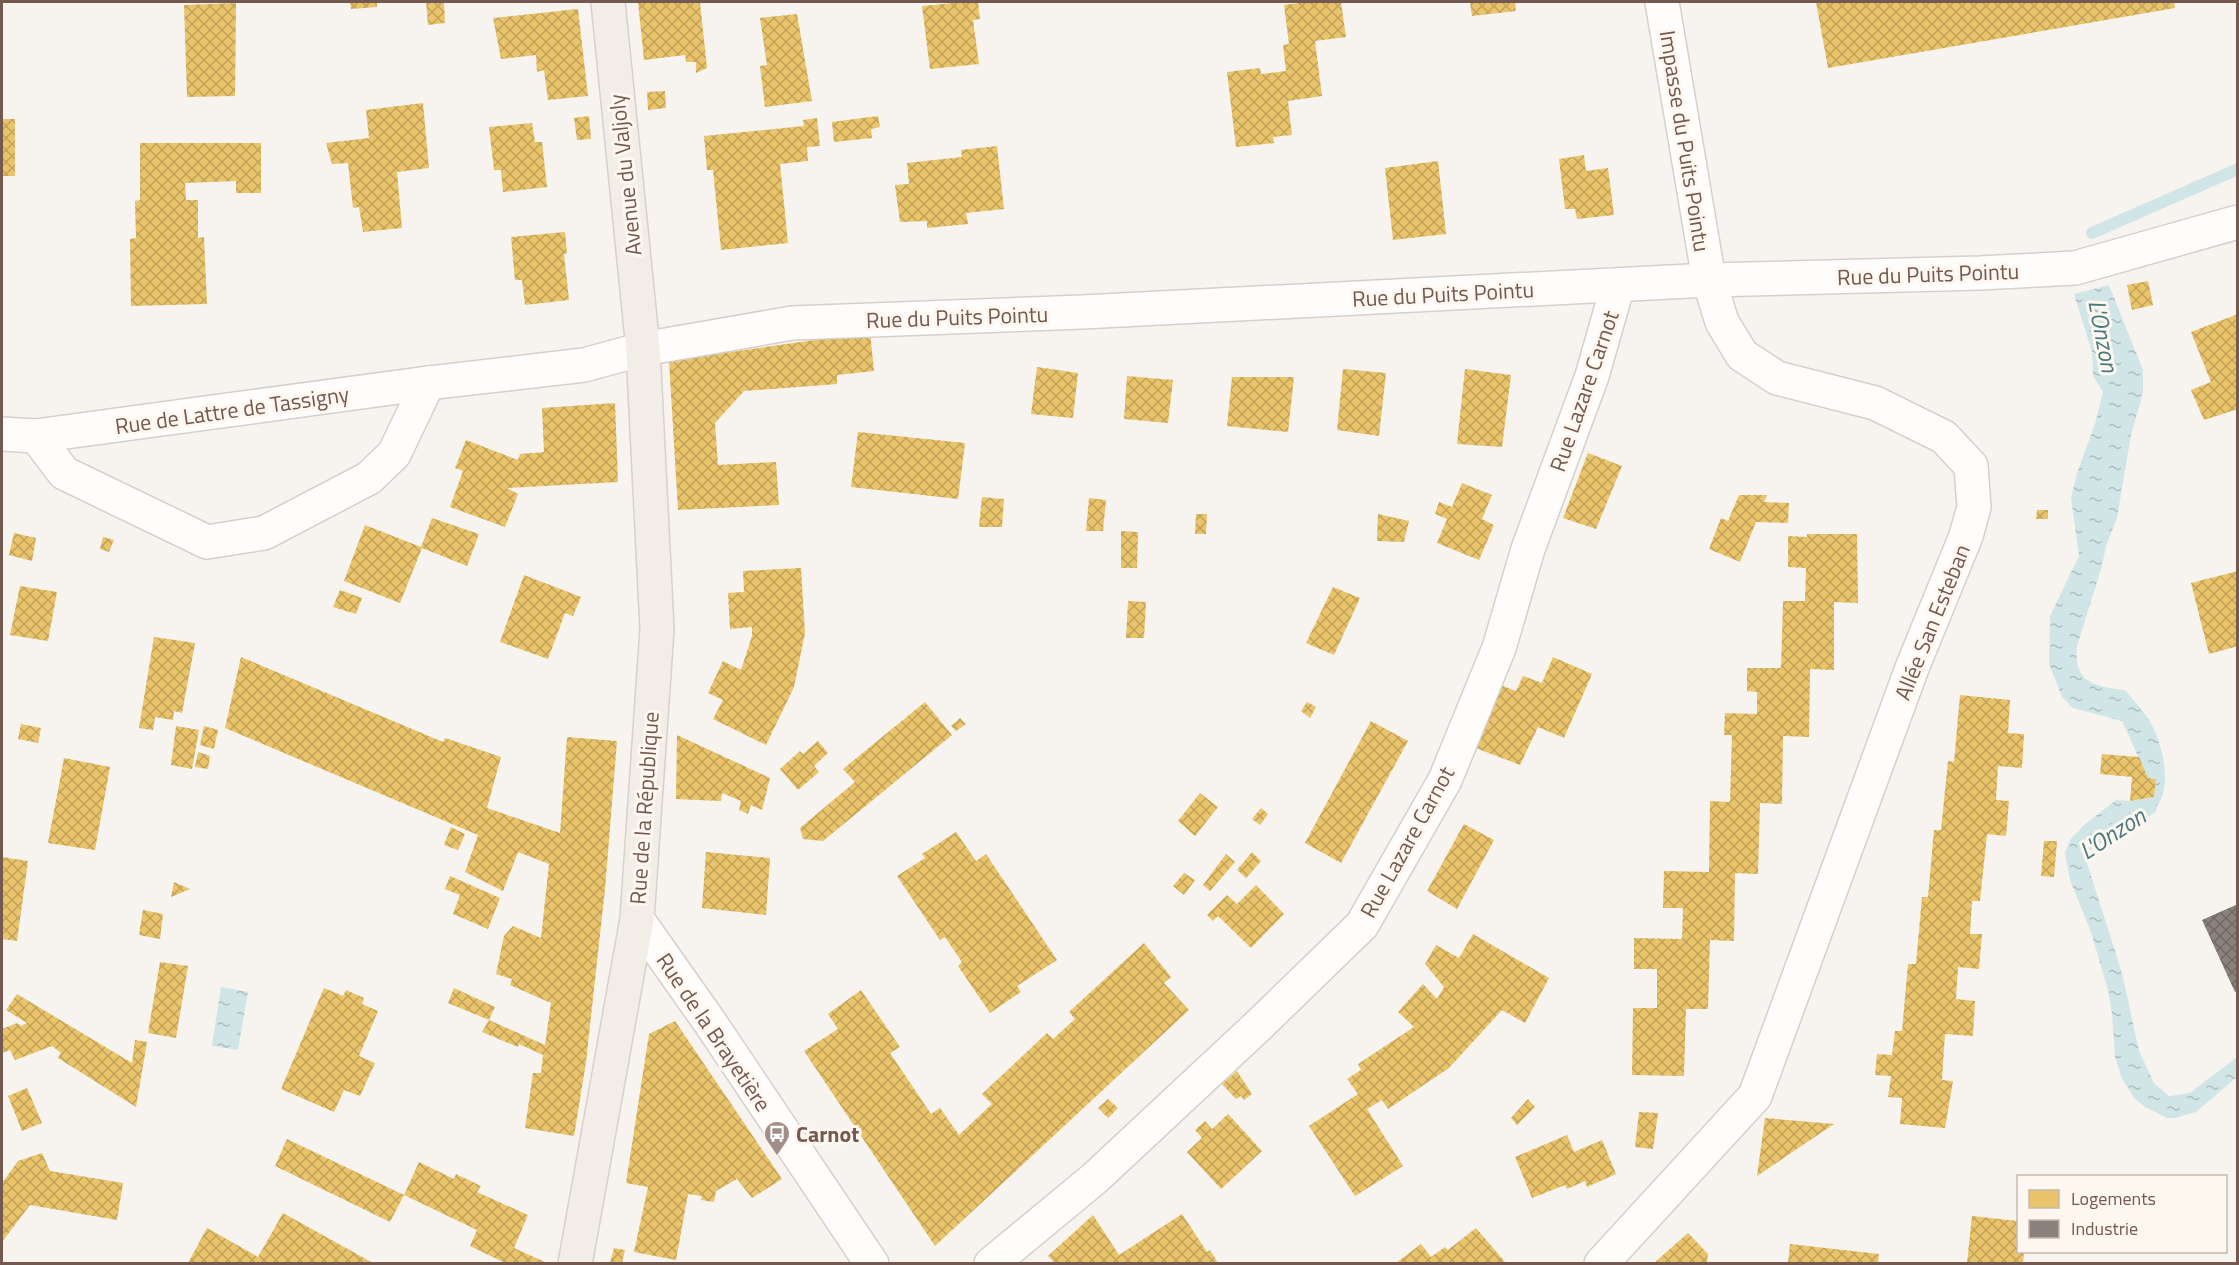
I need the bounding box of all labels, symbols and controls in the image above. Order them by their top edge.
street label: Impasse du Puits Pointu [1651,28,1719,254]
street label: Avenue du Valjoly [600,92,650,257]
street label: Rue du Puits Pointu [1836,254,2020,294]
street label: Rue du Puits Pointu [1351,272,1535,316]
street label: Rue du Puits Pointu [865,297,1049,337]
water label: L'Onzon [2079,297,2129,376]
street label: Rue Lazare Carnot [1540,305,1628,476]
street label: Rue de Lattre de Tassigny [113,377,352,443]
street label: Allée San Esteban [1885,539,1979,705]
street label: Rue de la République [620,710,668,906]
street label: Rue Lazare Carnot [1351,760,1463,924]
water label: L'Onzon [2072,797,2153,868]
street label: Rue de la Brayetière [648,946,780,1118]
place label: Carnot [796,1117,859,1151]
bus stop icon: Carnot [762,1119,792,1157]
legend [2017,1175,2227,1253]
text: Logements [2071,1185,2156,1212]
text: Industrie [2071,1215,2138,1242]

